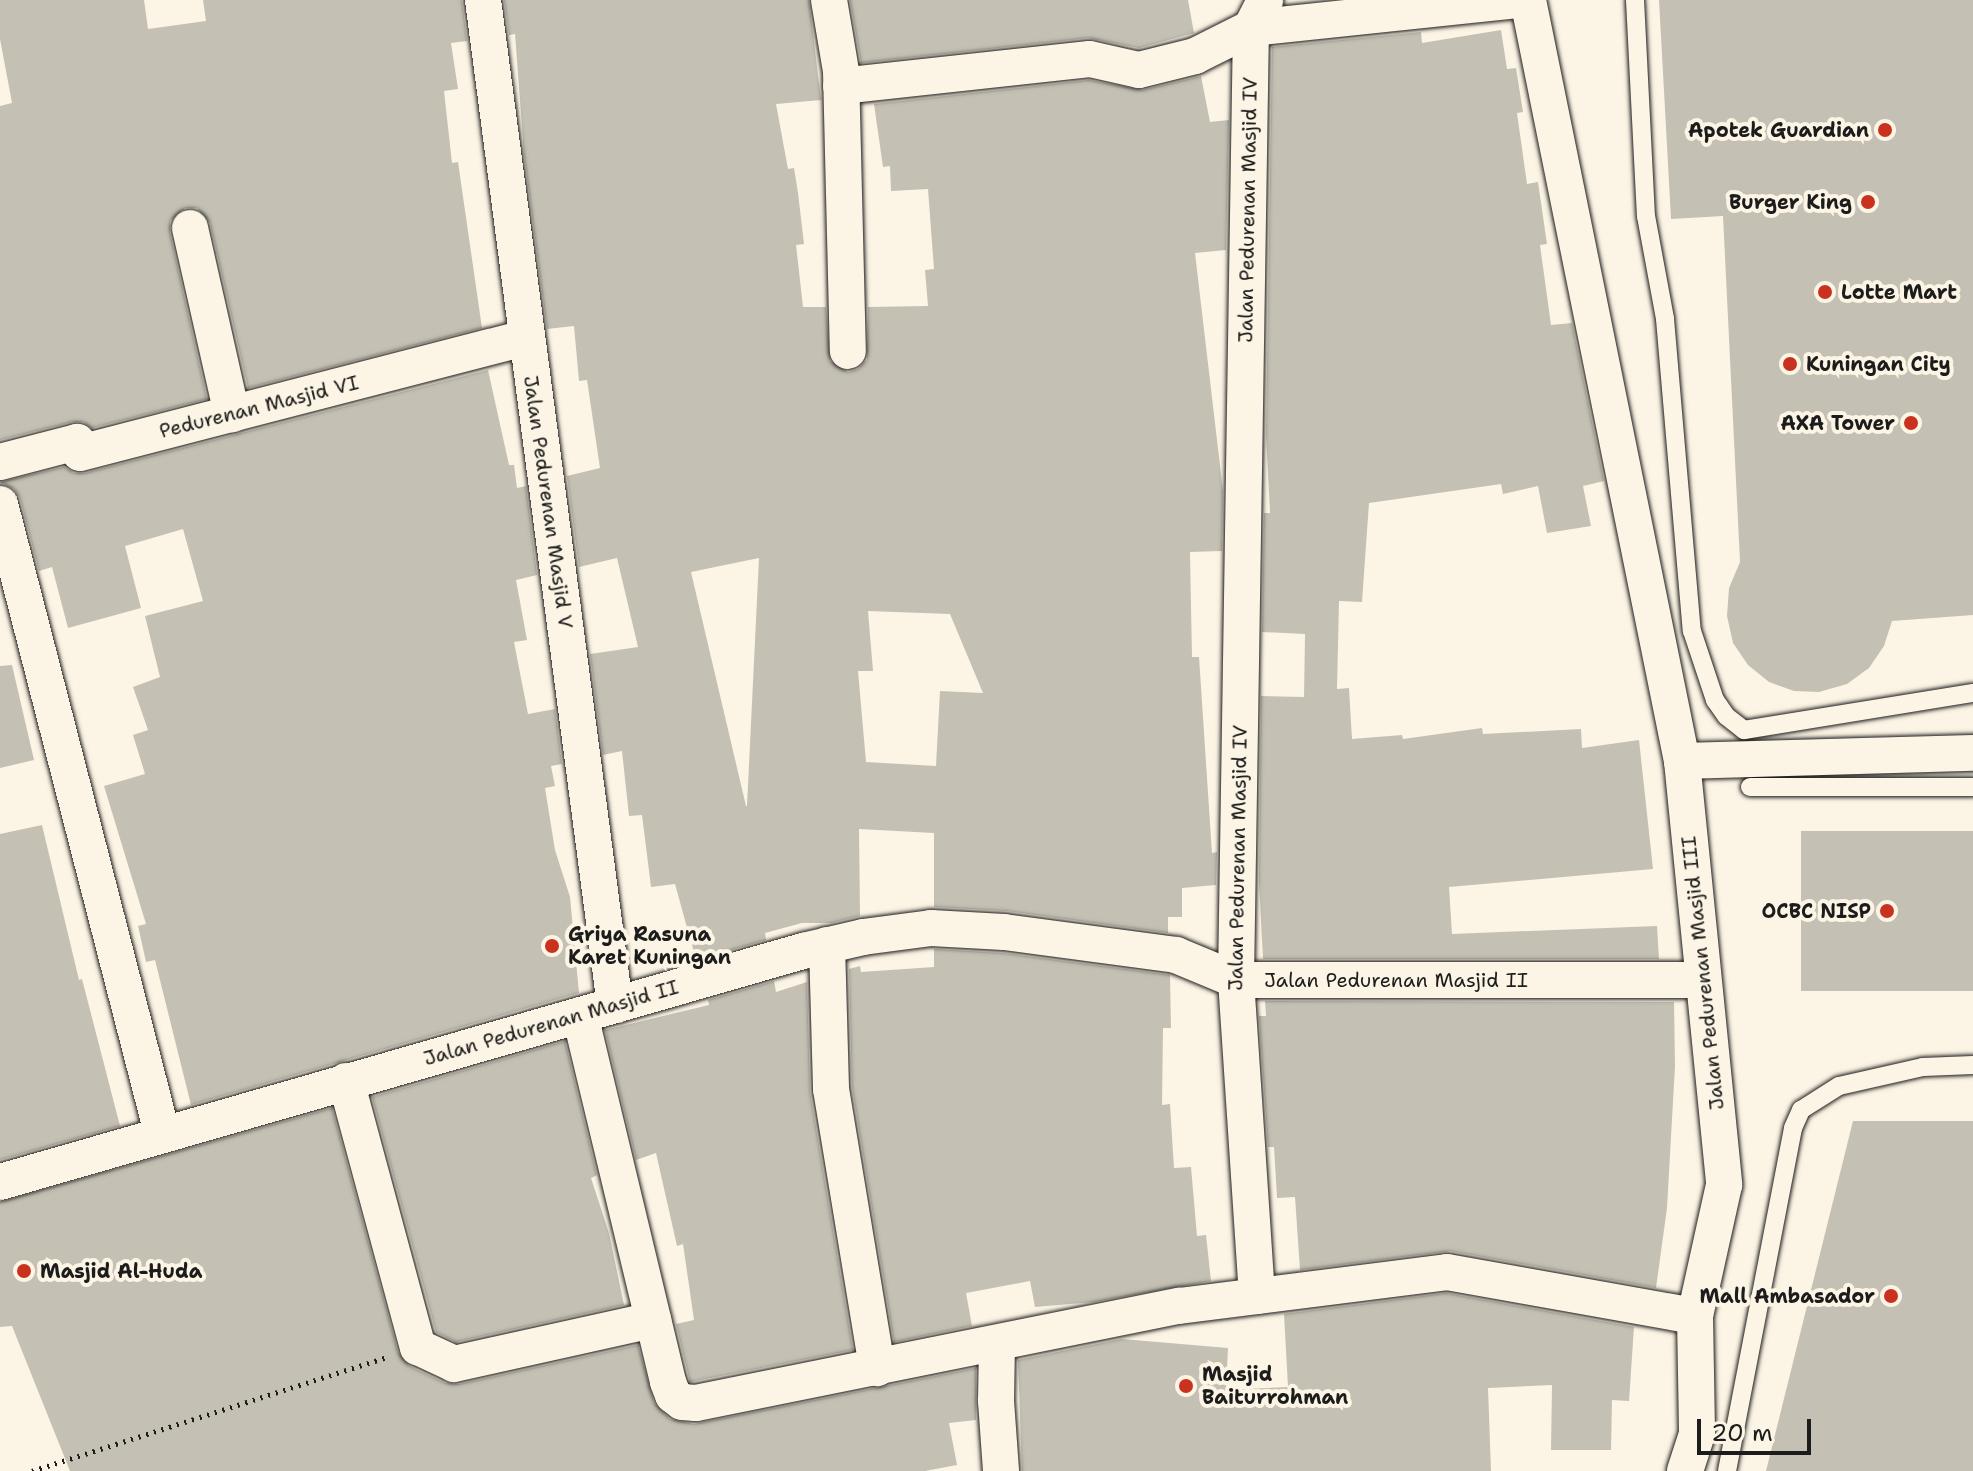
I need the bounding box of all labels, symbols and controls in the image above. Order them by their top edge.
street label: Jalan Pedurenan Masjid IV [1234,77,1262,343]
place label: Apotek Guardian [1688,118,1869,142]
marker: Apotek Guardian [1876,121,1894,139]
place label: Burger King [1729,190,1852,214]
marker: Burger King [1859,193,1877,211]
place label: Lotte Mart [1841,280,1957,304]
marker: Lotte Mart [1816,283,1834,301]
place label: Kuningan City [1806,352,1951,376]
marker: Kuningan City [1781,355,1799,373]
street label: Pedurenan Masjid VI [157,371,361,443]
street label: Jalan Pedurenan Masjid V [518,374,578,630]
place label: AXA Tower [1781,411,1895,435]
marker: AXA Tower [1902,414,1920,432]
street label: Jalan Pedurenan Masjid IV [1224,725,1252,991]
street label: Jalan Pedurenan Masjid III [1677,835,1729,1111]
place label: OCBC NISP [1762,899,1871,923]
marker: OCBC NISP [1878,902,1896,920]
place label: Griya Rasuna Karet Kuningan [568,922,731,969]
marker: Griya Rasuna Karet Kuningan [543,937,561,955]
street label: Jalan Pedurenan Masjid II [1264,968,1528,992]
street label: Jalan Pedurenan Masjid II [421,975,681,1071]
place label: Masjid Al-Huda [40,1259,202,1283]
marker: Masjid Al-Huda [15,1262,33,1280]
place label: Mall Ambasador [1699,1284,1875,1308]
marker: Mall Ambasador [1882,1287,1900,1305]
place label: Masjid Baiturrohman [1202,1362,1348,1409]
marker: Masjid Baiturrohman [1177,1377,1195,1395]
scale bar [1701,1403,1815,1453]
text: 20 m [1711,1417,1773,1449]

